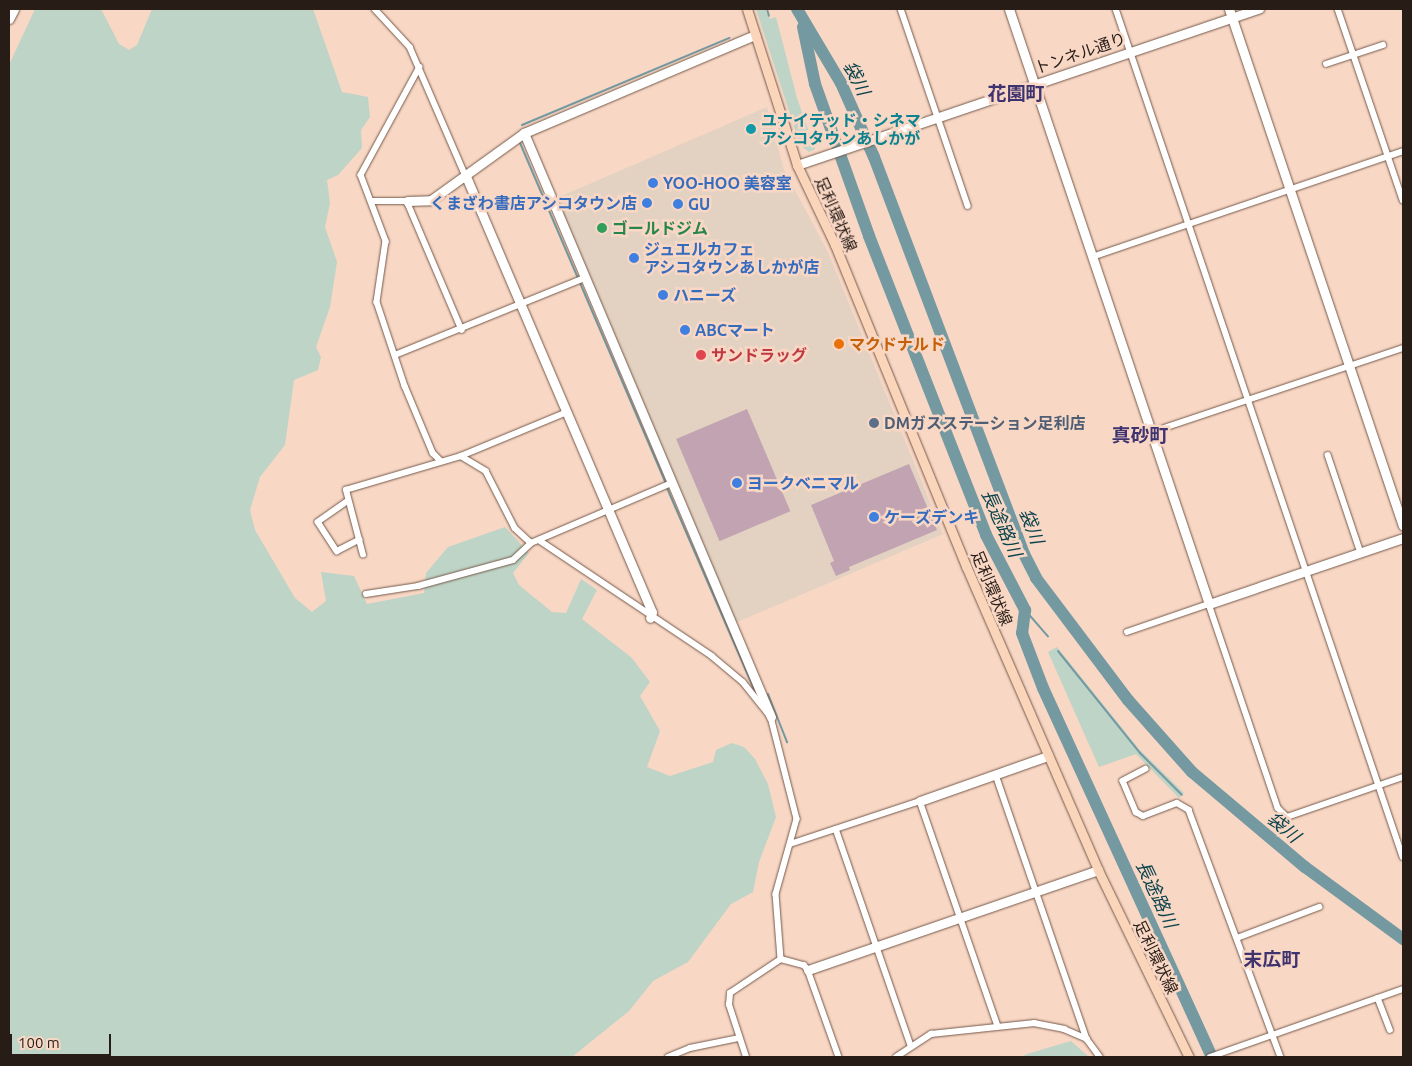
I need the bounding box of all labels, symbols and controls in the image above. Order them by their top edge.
street label: トンネル通り [1031,28,1129,78]
water label: 袋川 [839,57,875,99]
district label: 花園町 [988,83,1044,105]
place label: ユナイテッド・シネマ アシコタウンあしかが [761,110,921,148]
marker: ユナイテッド・シネマ アシコタウンあしかが [745,123,757,135]
place label: YOO-HOO 美容室 [663,173,792,193]
street label: 足利環状線 [811,174,861,254]
marker: YOO-HOO 美容室 [647,177,659,189]
place label: くまざわ書店アシコタウン店 [429,193,637,213]
place label: GU [688,194,710,214]
marker: くまざわ書店アシコタウン店 [641,197,653,209]
marker: GU [672,198,684,210]
place label: ゴールドジム [612,218,708,238]
marker: ゴールドジム [596,222,608,234]
place label: ジュエルカフェ アシコタウンあしかが店 [644,239,820,277]
marker: ジュエルカフェ アシコタウンあしかが店 [628,252,640,264]
place label: ハニーズ [673,285,737,305]
marker: ハニーズ [657,289,669,301]
place label: ABCマート [695,320,775,340]
marker: ABCマート [679,324,691,336]
place label: マクドナルド [849,334,945,354]
marker: マクドナルド [833,338,845,350]
place label: サンドラッグ [711,345,807,365]
marker: サンドラッグ [695,349,707,361]
place label: DMガスステーション足利店 [884,413,1086,433]
marker: DMガスステーション足利店 [868,417,880,429]
district label: 真砂町 [1112,425,1168,447]
place label: ヨークベニマル [747,473,859,493]
marker: ヨークベニマル [731,477,743,489]
water label: 長途路川 [977,486,1027,560]
water label: 袋川 [1015,505,1049,547]
place label: ケーズデンキ [884,507,980,527]
marker: ケーズデンキ [868,511,880,523]
street label: 足利環状線 [968,547,1016,629]
water label: 袋川 [1263,807,1305,847]
water label: 長途路川 [1132,857,1182,931]
street label: 足利環状線 [1130,917,1182,997]
district label: 末広町 [1244,949,1300,971]
scale bar [12,1024,114,1056]
text: 100 m [18,1034,60,1051]

